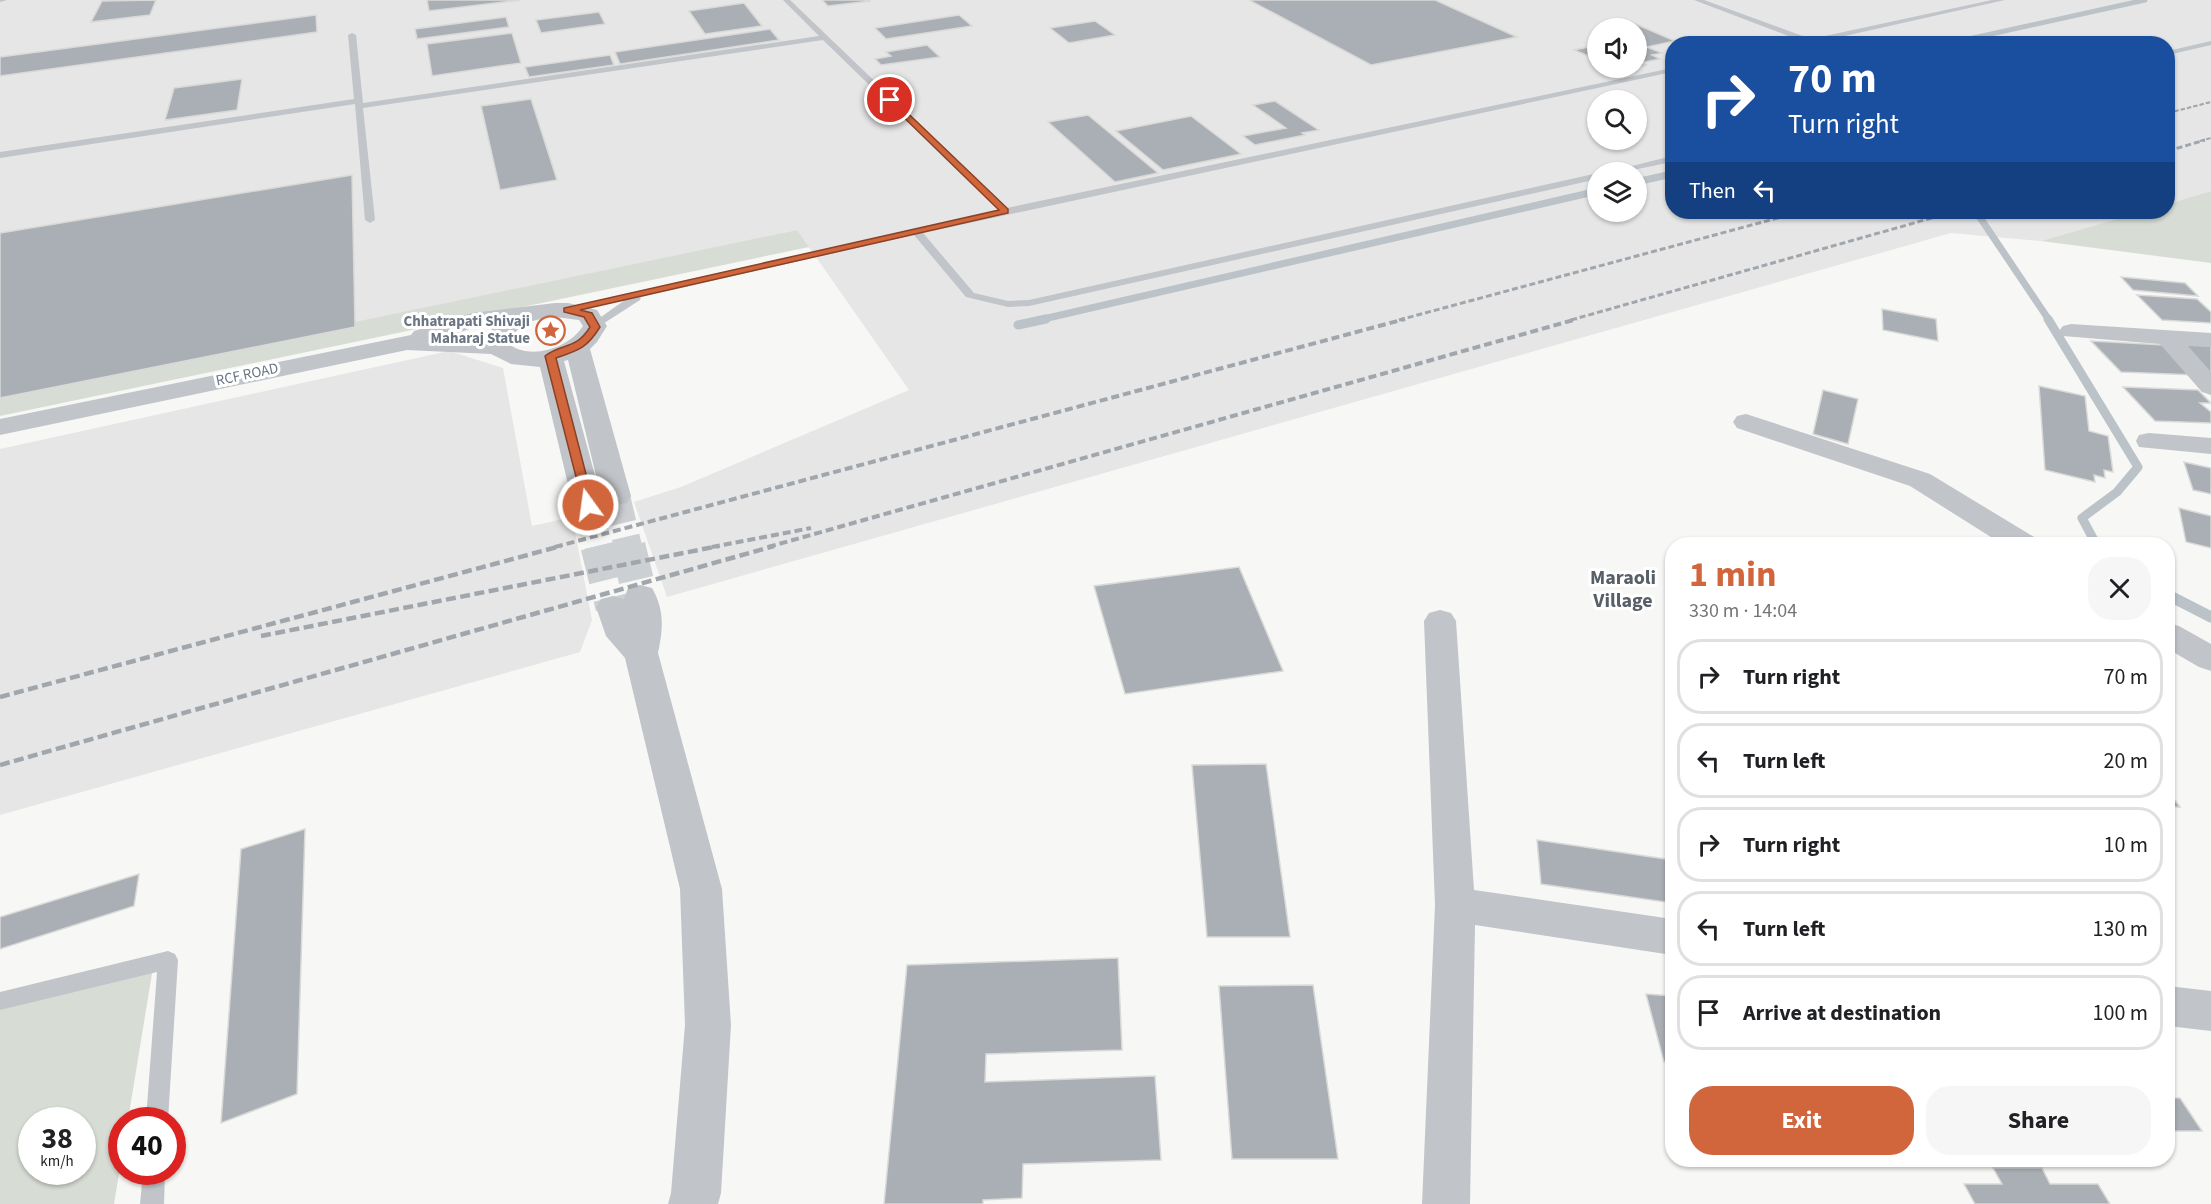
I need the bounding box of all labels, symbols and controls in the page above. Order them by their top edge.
map controls [1587,18,1647,222]
button: sound [1587,18,1647,78]
text: 70 m [1788,49,1877,109]
icon: right [1689,60,1767,138]
pin [864,74,915,125]
icon: arrive [873,83,906,116]
button: search [1587,90,1647,150]
text: Turn right [1788,105,1899,144]
button: layers [1587,162,1647,222]
icon: left [1748,174,1781,207]
text: Then [1689,175,1736,207]
place label: Chhatrapati Shivaji Maharaj Statue [404,311,530,349]
place icon: Chhatrapati Shivaji Maharaj Statue [535,314,567,346]
street label: RCF ROAD [214,358,280,391]
position arrow [556,473,620,537]
text: 1 min [1689,549,1777,600]
button: close [2088,557,2151,620]
district label: Maraoli Village [1590,564,1656,615]
text: 330 m · 14:04 [1689,597,1797,625]
icon: right [1692,660,1725,693]
text: Turn right [1743,661,1840,693]
text: 70 m [2103,661,2148,693]
icon: left [1692,744,1725,777]
text: Turn left [1743,745,1825,777]
text: 20 m [2103,745,2148,777]
icon: right [1692,828,1725,861]
text: Turn right [1743,829,1840,861]
text: 10 m [2103,829,2148,861]
icon: left [1692,912,1725,945]
text: Turn left [1743,913,1825,945]
text: 130 m [2093,913,2148,945]
icon: arrive [1692,996,1725,1029]
text: Arrive at destination [1743,997,1941,1029]
text: 100 m [2093,997,2148,1029]
button: Exit [1689,1086,1914,1155]
button: Share [1926,1086,2151,1155]
speed limit sign: 40 [108,1107,186,1185]
text: 38 [41,1117,73,1160]
text: km/h [40,1151,74,1172]

